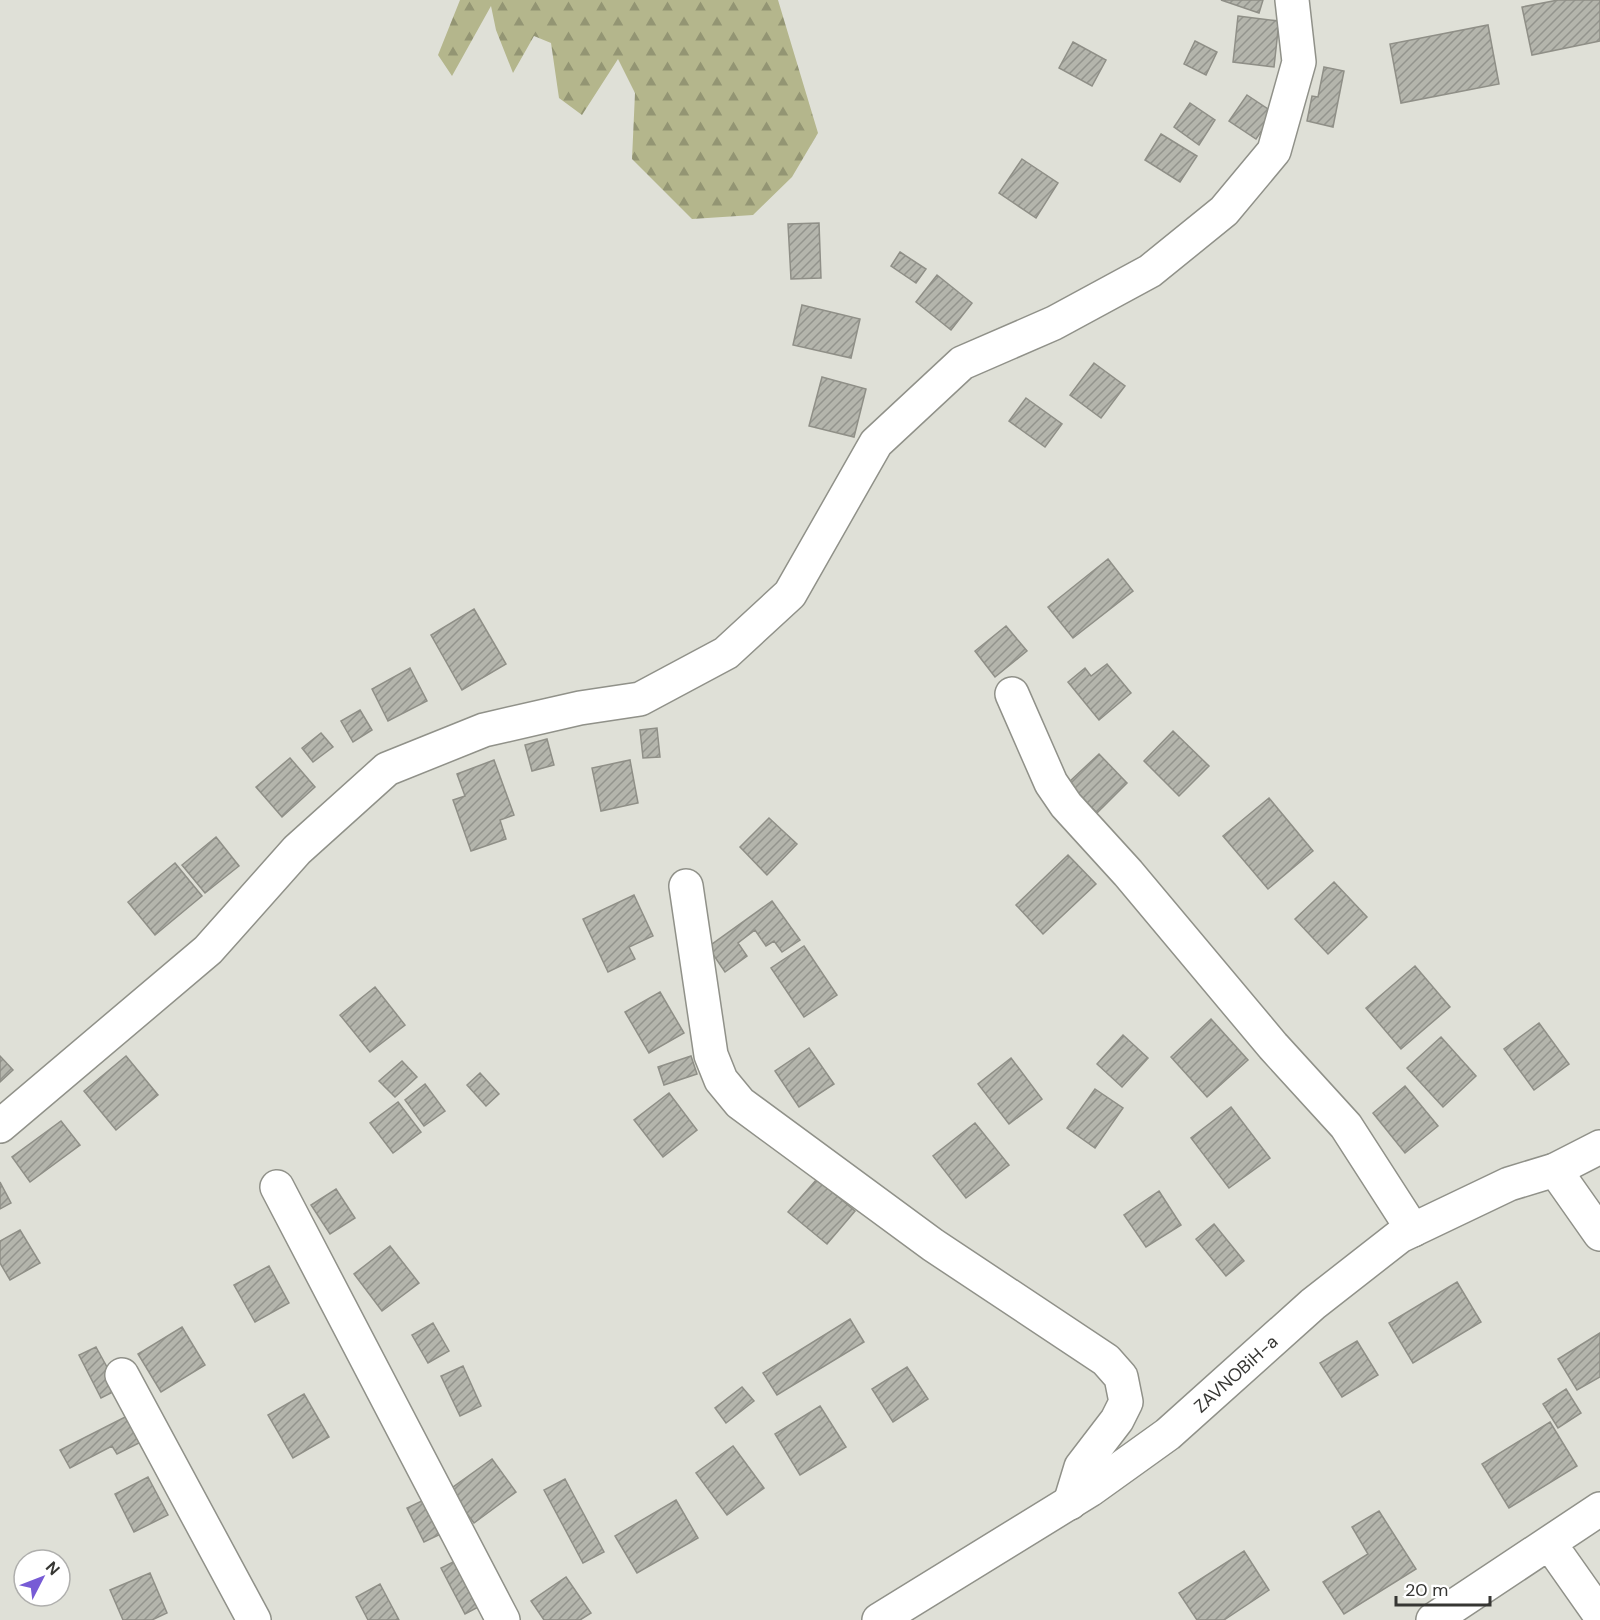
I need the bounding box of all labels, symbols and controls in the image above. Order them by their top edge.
street label: ZAVNOBiH-a [1189,1330,1283,1418]
north arrow [12,1548,72,1608]
text: N [41,1557,64,1580]
scale bar [1396,1569,1490,1607]
text: 20 m [1405,1578,1448,1602]

